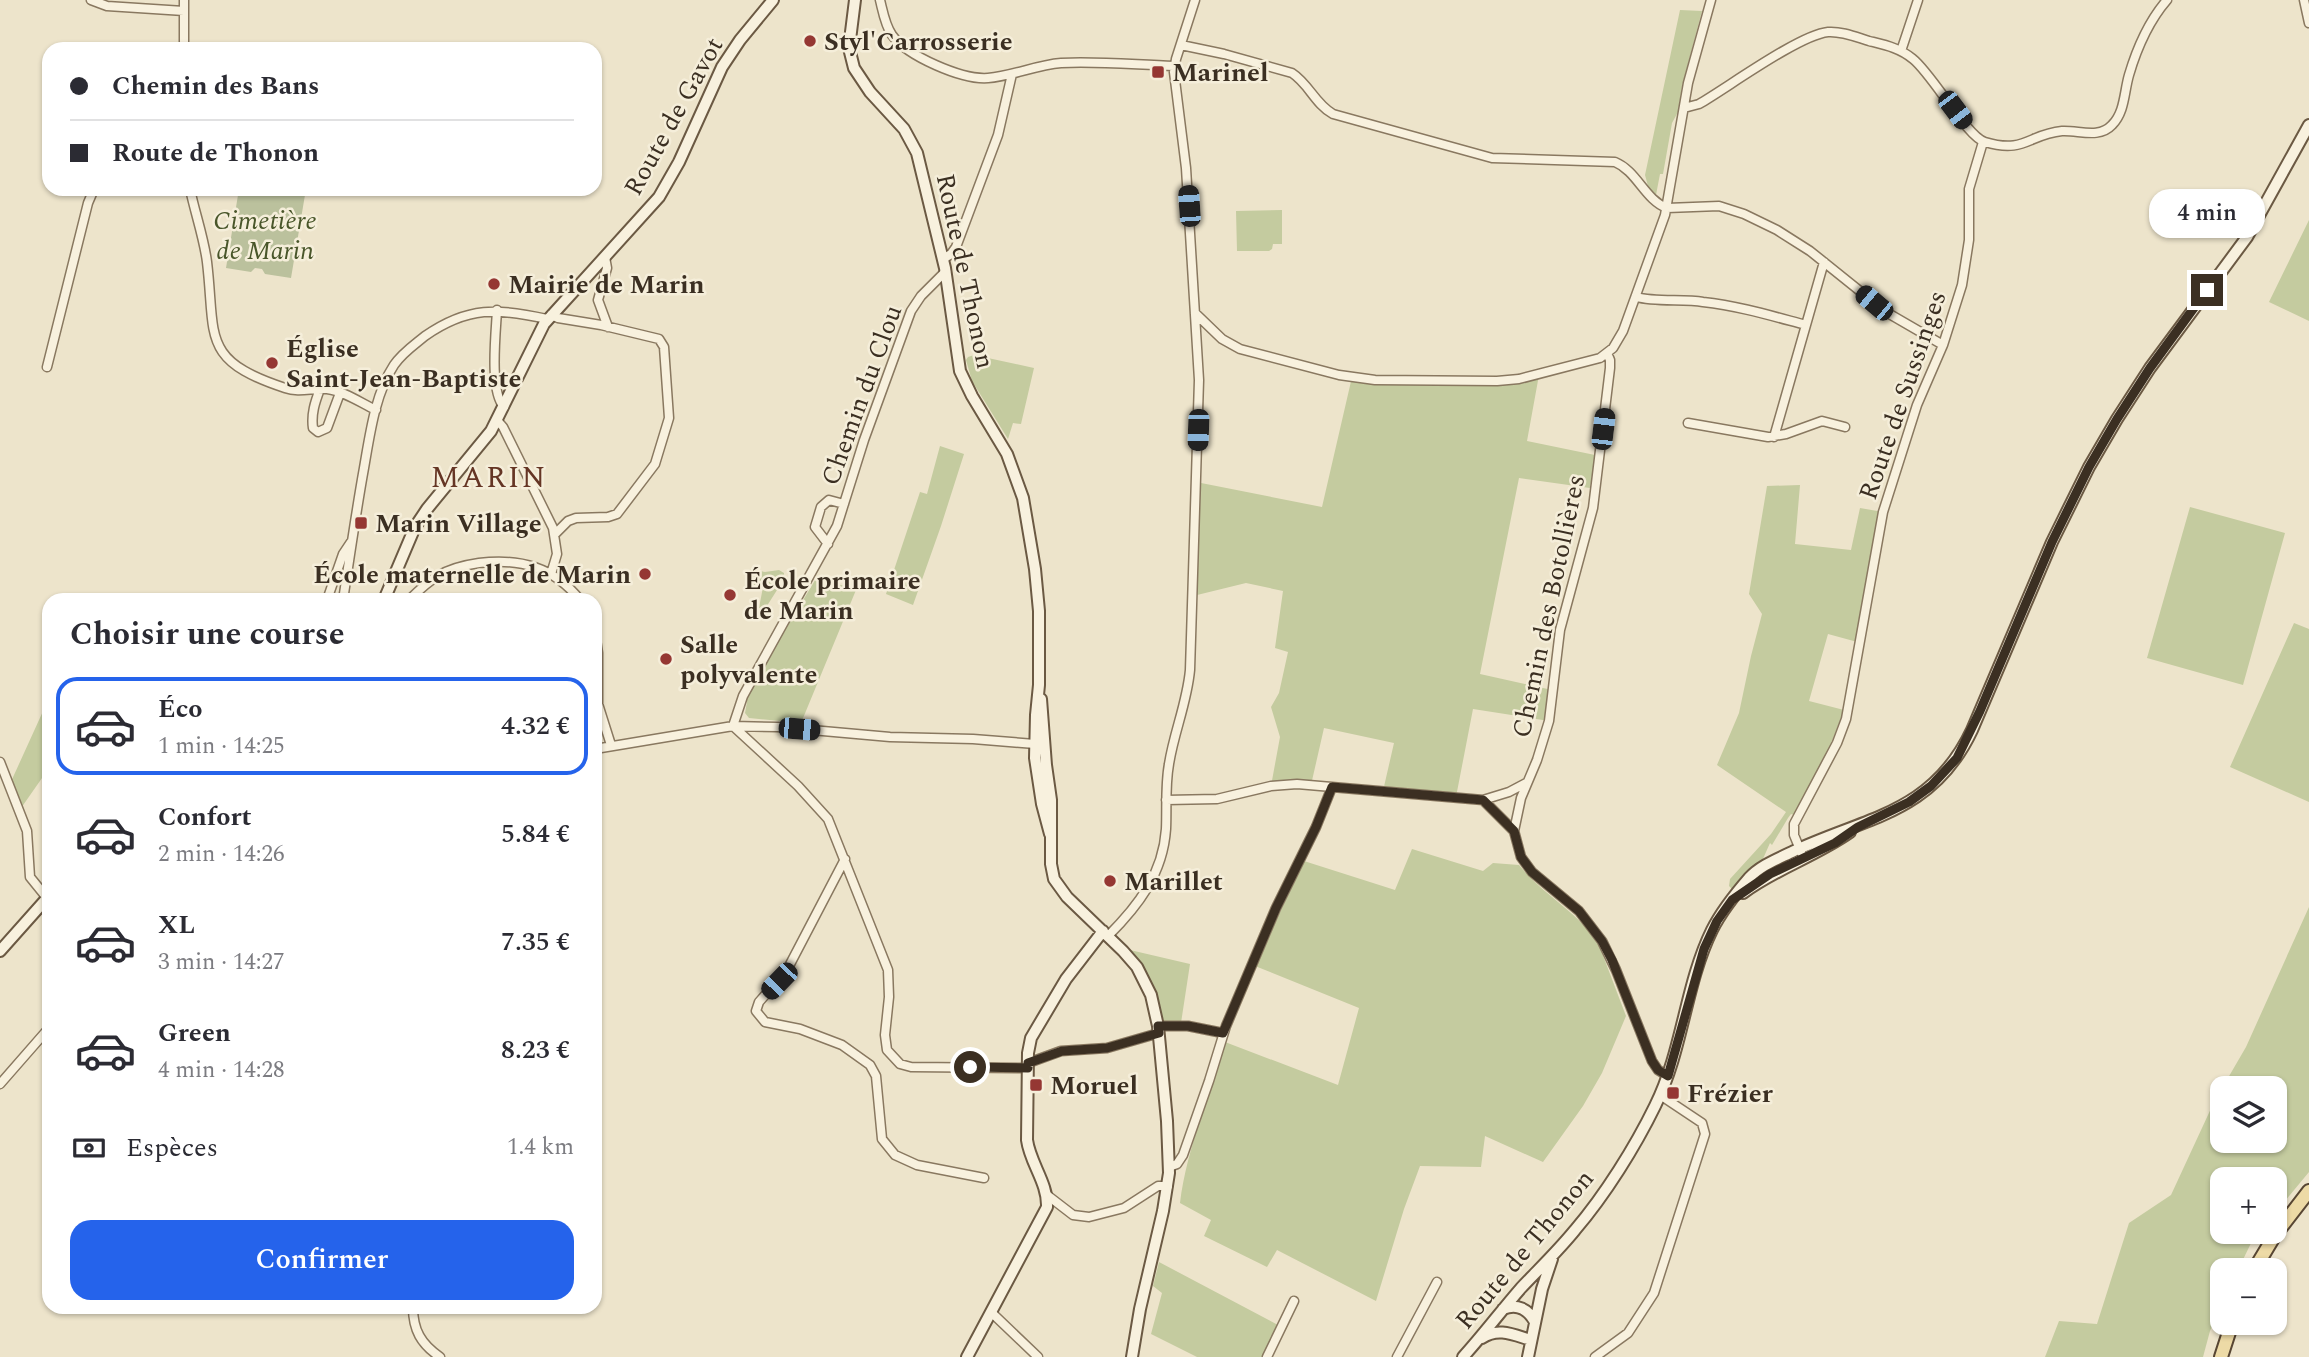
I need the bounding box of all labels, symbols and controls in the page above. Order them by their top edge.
place label: Styl'Carrosserie [824,22,1013,62]
street label: Route de Gavot [614,30,734,203]
marker: Styl'Carrosserie [802,33,818,49]
place label: Marinel [1172,53,1268,93]
marker: Marinel [1150,64,1166,80]
text: Chemin des Bans [112,66,319,106]
car [1934,87,1977,133]
text: Route de Thonon [112,133,319,173]
street label: Route de Thonon [925,170,1005,373]
car [1178,184,1201,228]
callout: 4 min [2149,188,2265,238]
text: 4 min [2177,196,2237,231]
park label: Cimetière de Marin [213,201,317,271]
place label: Mairie de Marin [508,265,705,305]
route end [2191,274,2223,306]
marker: Mairie de Marin [486,276,502,292]
car [1852,281,1897,325]
street label: Route de Sussinges [1848,285,1958,505]
street label: Chemin du Clou [811,300,913,491]
place label: Église Saint-Jean-Baptiste [286,329,521,399]
marker: Église Saint-Jean-Baptiste [264,355,280,371]
car [1591,407,1616,451]
car [1187,409,1210,451]
district label: MARIN [431,455,547,501]
street label: Chemin des Botollières [1502,471,1596,742]
place label: Marin Village [375,504,542,544]
marker: Marin Village [353,515,369,531]
place label: École maternelle de Marin [313,555,631,595]
place label: École primaire de Marin [744,561,921,631]
marker: École maternelle de Marin [637,566,653,582]
marker: École primaire de Marin [722,587,738,603]
text: Choisir une course [70,610,345,659]
place label: Salle polyvalente [680,625,817,695]
marker: Salle polyvalente [658,651,674,667]
text: Éco [158,689,202,729]
icon: car [74,695,137,758]
text: 4.32 € [501,706,570,746]
car [778,717,821,741]
text: 1 min · 14:25 [158,729,285,764]
text: Confort [158,797,252,837]
icon: car [74,803,137,866]
text: 5.84 € [501,814,570,854]
text: 2 min · 14:26 [158,837,285,872]
place label: Marillet [1124,862,1223,902]
marker: Marillet [1102,873,1118,889]
text: XL [158,905,195,945]
icon: car [74,911,137,974]
text: 7.35 € [501,922,570,962]
text: 3 min · 14:27 [158,945,285,980]
car [757,959,802,1003]
text: Green [158,1013,231,1053]
icon: car [74,1019,137,1082]
text: 8.23 € [501,1030,570,1070]
route start [954,1051,986,1083]
text: 4 min · 14:28 [158,1053,285,1088]
place label: Moruel [1050,1066,1138,1106]
place label: Frézier [1687,1074,1774,1114]
map controls [2210,1076,2287,1335]
button: layers [2210,1076,2287,1153]
marker: Moruel [1028,1077,1044,1093]
marker: Frézier [1665,1085,1681,1101]
text: Espèces [126,1128,218,1168]
icon: cash [70,1129,108,1167]
text: 1.4 km [507,1130,574,1165]
street label: Route de Thonon [1446,1161,1604,1339]
button: + [2210,1167,2287,1244]
button: Confirmer [70,1220,574,1300]
button: − [2210,1258,2287,1335]

